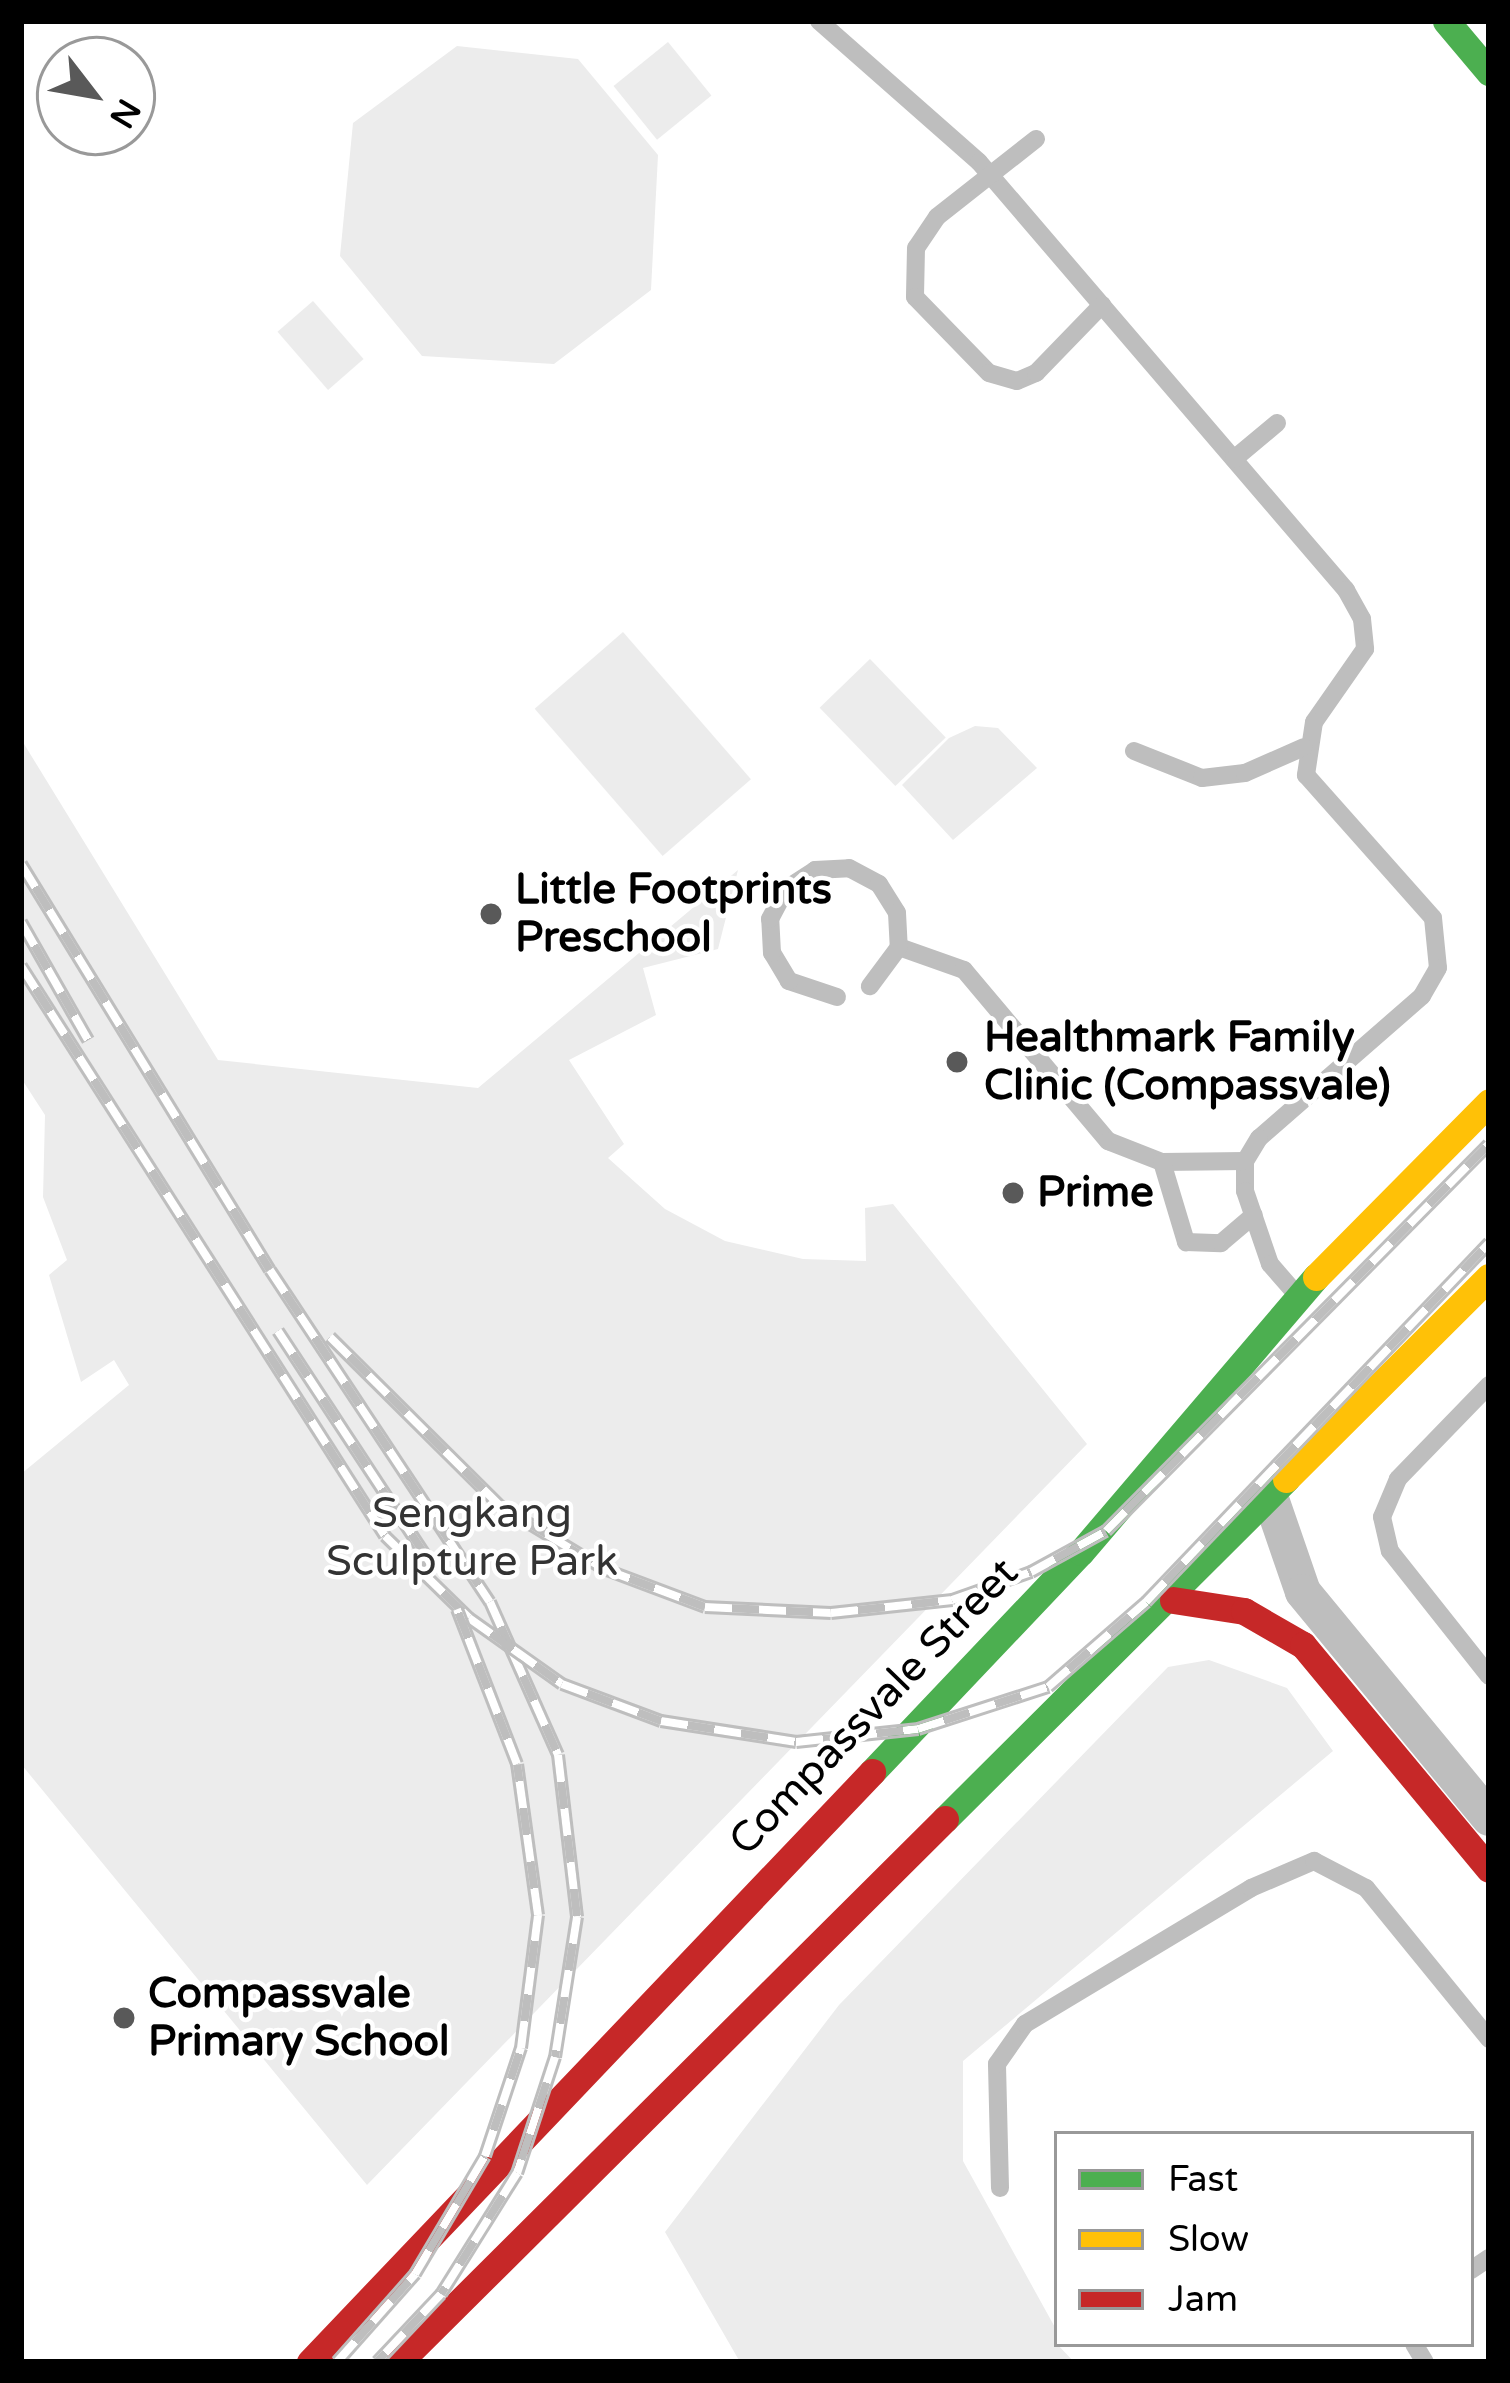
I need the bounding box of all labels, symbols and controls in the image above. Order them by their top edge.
north arrow [36,36,156,156]
text: N [101,92,148,135]
place label: Little Footprints Preschool [515,865,832,964]
marker: Little Footprints Preschool [478,901,504,927]
place label: Healthmark Family Clinic (Compassvale) [984,1013,1391,1112]
marker: Healthmark Family Clinic (Compassvale) [941,1046,973,1078]
place label: Prime [1037,1168,1154,1218]
marker: Prime [1000,1180,1026,1206]
park label: Sengkang Sculpture Park [326,1489,618,1588]
street label: Compassvale Street [719,1548,1029,1866]
place label: Compassvale Primary School [148,1969,450,2068]
marker: Compassvale Primary School [111,2005,137,2031]
legend [1054,2131,1474,2347]
text: Fast [1168,2158,1238,2201]
text: Slow [1168,2218,1249,2261]
text: Jam [1168,2278,1238,2321]

